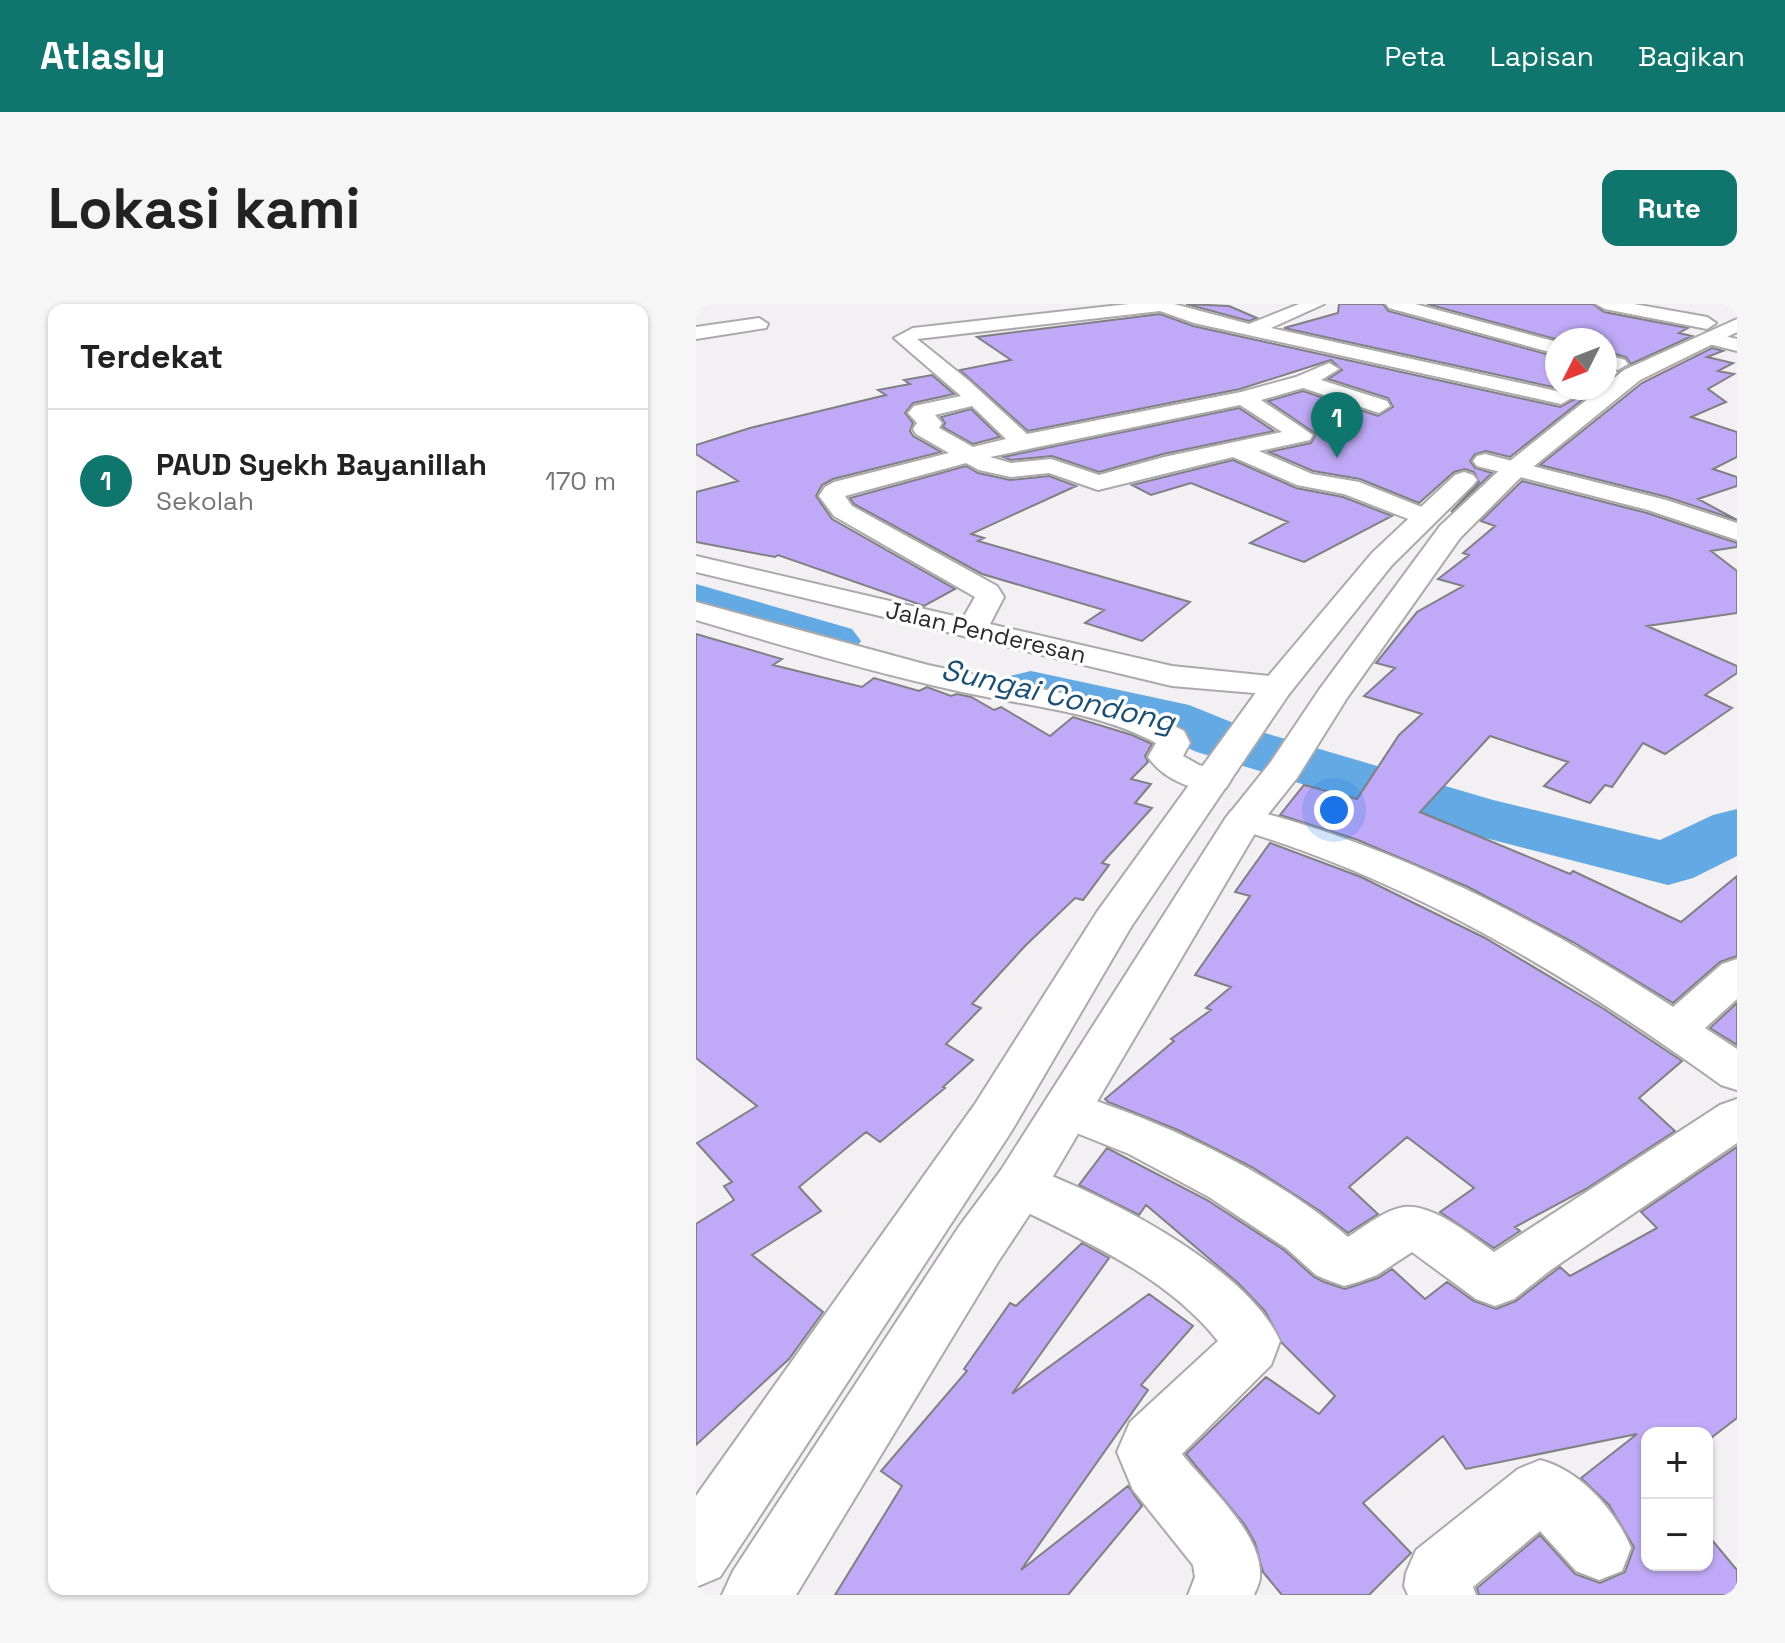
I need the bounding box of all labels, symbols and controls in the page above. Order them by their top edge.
text: Atlasly [40,32,166,80]
text: Peta [1384,38,1446,74]
text: Lapisan [1490,38,1594,74]
text: Bagikan [1638,38,1745,74]
button: Rute [1602,170,1737,246]
text: Lokasi kami [48,173,360,244]
north arrow [1545,328,1617,400]
text: Terdekat [80,335,223,378]
pin: 1 [1311,392,1363,458]
text: PAUD Syekh Bayanillah [156,445,487,484]
text: 1 [100,464,112,498]
text: 170 m [545,464,616,498]
text: Sekolah [156,484,254,518]
street label: Jalan Penderesan [883,594,1089,670]
water label: Sungai Condong [937,649,1180,741]
your location [1314,790,1354,830]
map controls [1641,1427,1713,1571]
button: + [1641,1427,1713,1499]
button: − [1641,1499,1713,1571]

